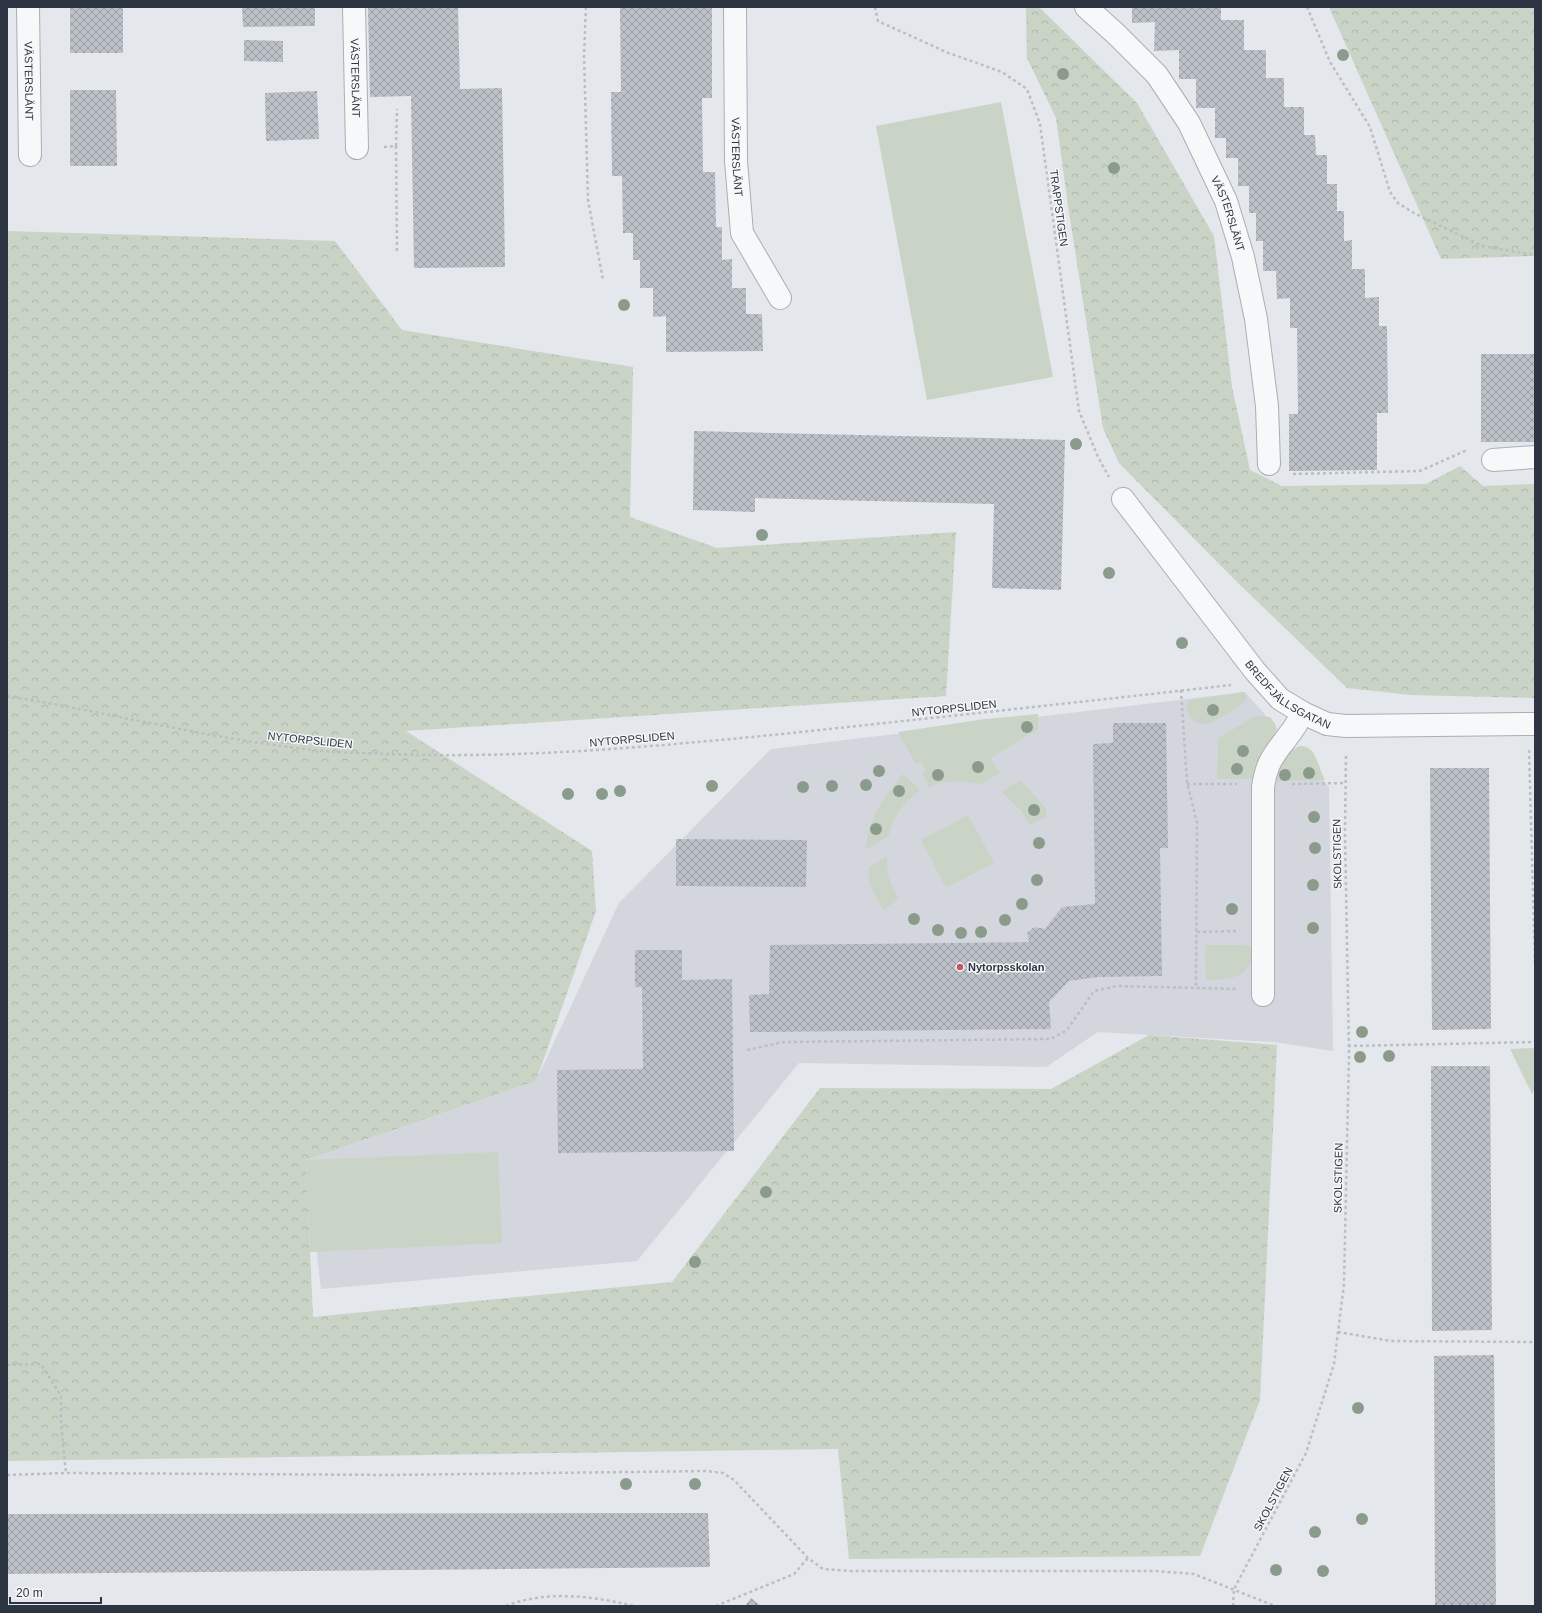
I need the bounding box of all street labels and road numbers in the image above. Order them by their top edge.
street label: VÄSTERSLÄNT [349,38,362,118]
street label: VÄSTERSLÄNT [22,41,36,121]
street label: VÄSTERSLÄNT [730,117,745,197]
street label: TRAPPSTIGEN [1048,169,1070,247]
street label: VÄSTERSLÄNT [1209,174,1247,253]
street label: BREDFJÄLLSGATAN [1243,658,1333,731]
street label: NYTORPSLIDEN [911,698,997,718]
street label: NYTORPSLIDEN [589,729,675,749]
street label: NYTORPSLIDEN [267,730,353,750]
street label: SKOLSTIGEN [1330,819,1344,889]
street label: SKOLSTIGEN [1331,1143,1345,1213]
street label: SKOLSTIGEN [1251,1465,1295,1533]

